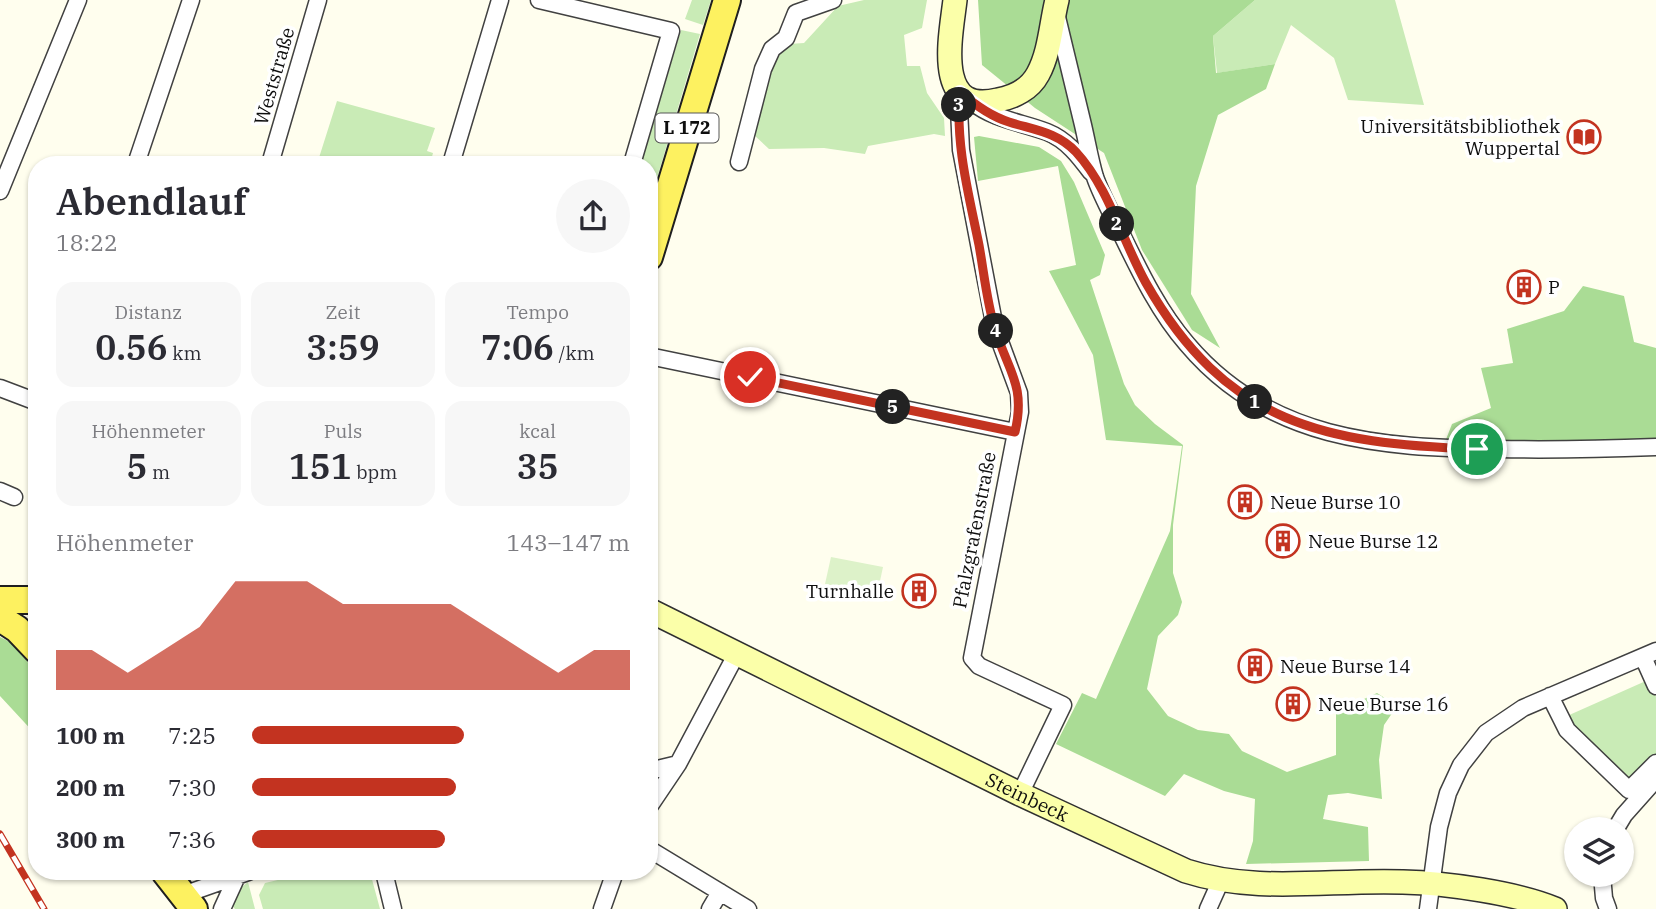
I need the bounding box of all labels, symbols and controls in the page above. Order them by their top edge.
street label: Weststraße [249,24,299,128]
pin: 3 [942,88,976,122]
text: 3 [953,92,964,116]
road number: L 172 [656,113,718,142]
place label: Universitätsbibliothek Wuppertal [1360,114,1560,160]
library icon: Universitätsbibliothek Wuppertal [1565,118,1603,156]
text: Abendlauf [56,176,247,225]
button: share [556,179,630,253]
pin: 2 [1100,206,1134,242]
text: 2 [1111,211,1122,235]
text: 18:22 [56,227,118,257]
building icon: P [1505,268,1543,306]
place label: P [1548,275,1560,299]
text: Distanz [115,300,182,324]
text: Zeit [326,300,360,324]
text: Tempo [506,300,569,324]
pin: 4 [978,314,1014,348]
text: 4 [990,318,1001,342]
text: 0.56 [95,324,168,370]
text: 3:59 [306,324,380,370]
text: 7:06 [481,324,554,370]
text: km [168,341,202,365]
text: /km [554,341,595,365]
pin [720,347,780,407]
icon: check [731,358,769,396]
pin: 1 [1238,384,1272,420]
text: 1 [1249,389,1260,413]
pin: 5 [876,390,910,424]
text: 5 [887,394,898,418]
text: Höhenmeter [92,419,205,443]
text: Puls [324,419,362,443]
text: kcal [519,419,556,443]
pin [1447,419,1507,479]
icon: arrive [1458,430,1496,468]
text: 5 [127,443,148,489]
text: 151 [289,443,352,489]
text: 35 [517,443,559,489]
street label: Pfalzgrafenstraße [947,450,1001,610]
text: m [148,460,170,484]
text: bpm [352,460,397,484]
building icon: Neue Burse 10 [1226,483,1264,521]
place label: Neue Burse 10 [1270,490,1401,514]
building icon: Neue Burse 12 [1264,522,1302,560]
text: Höhenmeter [56,527,193,557]
text: 143–147 m [506,527,630,557]
place label: Neue Burse 12 [1308,529,1439,553]
building icon: Turnhalle [900,572,938,610]
place label: Turnhalle [806,579,894,603]
building icon: Neue Burse 14 [1236,647,1274,685]
place label: Neue Burse 14 [1280,654,1411,678]
building icon: Neue Burse 16 [1274,685,1312,723]
place label: Neue Burse 16 [1318,692,1449,716]
text: 100 m [56,720,125,750]
text: 7:25 [168,720,216,750]
street label: Steinbeck [982,767,1073,827]
text: 200 m [56,772,125,802]
text: 7:30 [168,772,216,802]
map controls [1564,817,1634,887]
button: layers [1564,817,1634,887]
text: 300 m [56,824,125,854]
text: 7:36 [168,824,216,854]

